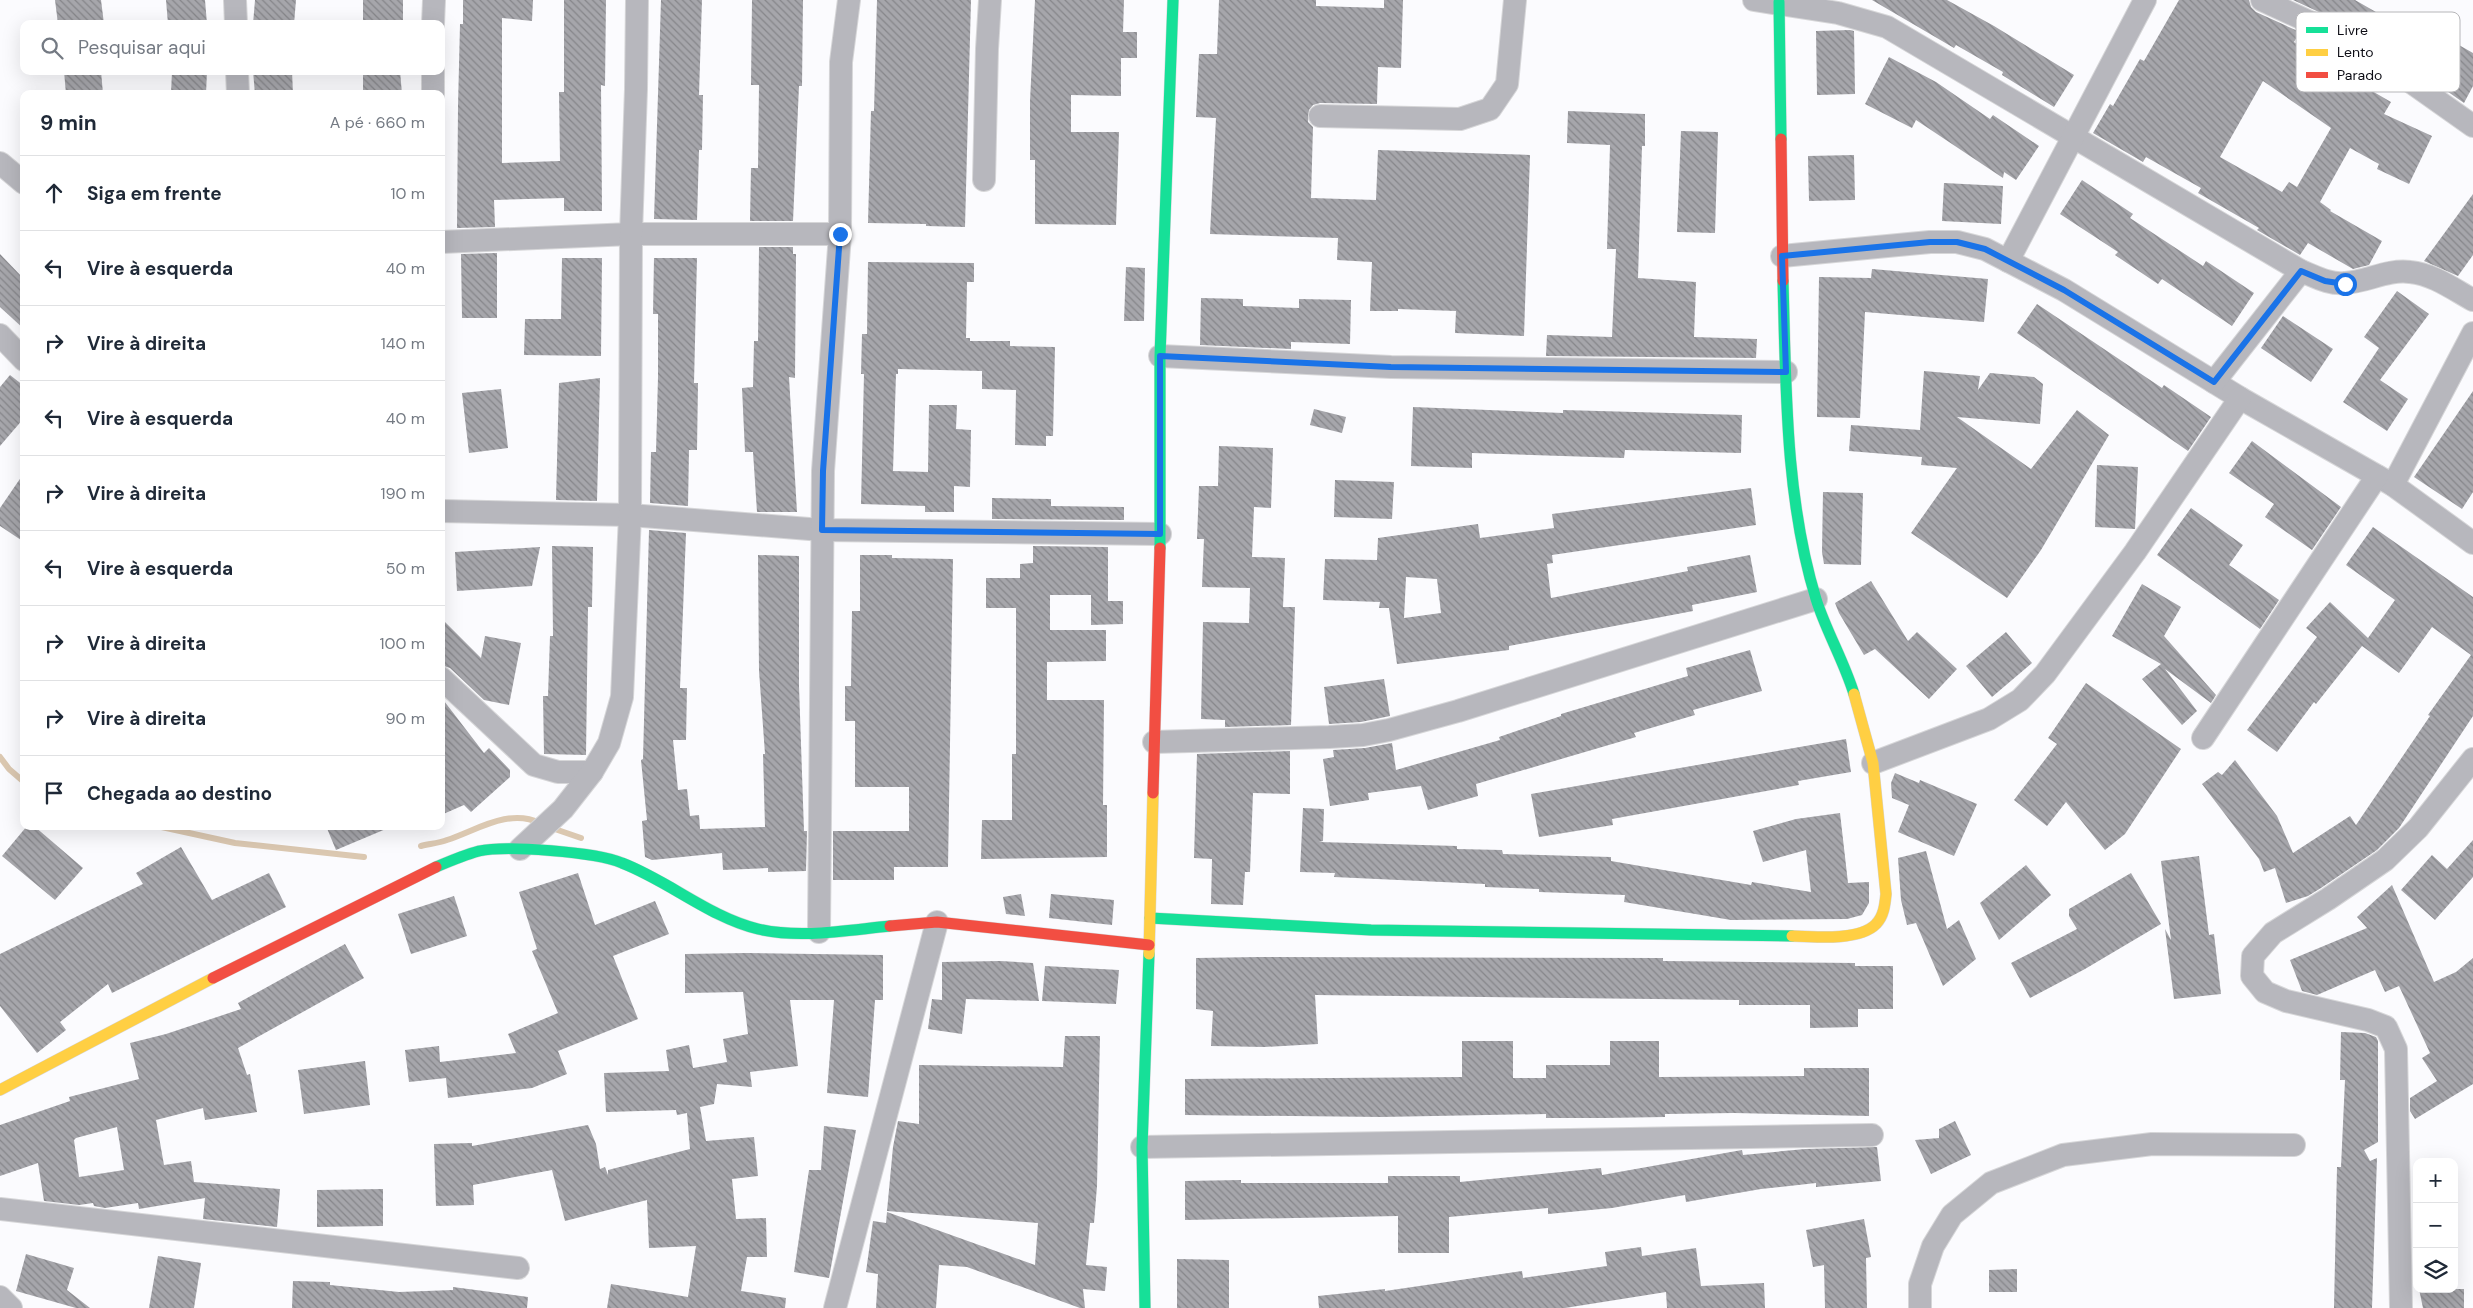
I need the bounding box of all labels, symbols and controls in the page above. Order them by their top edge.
legend [2296,12,2460,92]
search box [20,20,445,75]
text: Livre [2337,21,2368,39]
icon: search [38,34,66,62]
text: Pesquisar aqui [78,35,206,60]
text: Lento [2337,43,2374,61]
text: Parado [2337,66,2382,84]
text: 9 min [40,109,97,137]
text: A pé · 660 m [330,112,425,133]
icon: ahead [40,179,68,207]
text: Siga em frente [87,181,222,206]
text: 10 m [391,183,425,204]
route end [829,223,852,246]
icon: left [40,254,68,282]
text: Vire à esquerda [87,256,233,281]
text: 40 m [386,258,425,279]
route start [2334,273,2357,296]
icon: right [40,329,68,357]
text: Vire à direita [87,331,206,356]
text: 140 m [381,333,425,354]
icon: left [40,404,68,432]
text: Vire à esquerda [87,406,233,431]
text: 40 m [386,408,425,429]
icon: right [40,479,68,507]
text: Vire à direita [87,481,206,506]
text: 190 m [381,483,425,504]
icon: left [40,554,68,582]
text: Vire à esquerda [87,556,233,581]
text: 50 m [386,558,425,579]
icon: right [40,629,68,657]
text: Vire à direita [87,631,206,656]
text: 100 m [380,633,425,654]
icon: right [40,704,68,732]
text: Vire à direita [87,706,206,731]
text: 90 m [385,708,425,729]
icon: arrive [40,779,68,807]
text: Chegada ao destino [87,781,272,806]
map controls [2413,1158,2458,1293]
button: + [2413,1158,2458,1203]
button: − [2413,1203,2458,1248]
button: layers [2413,1248,2458,1293]

